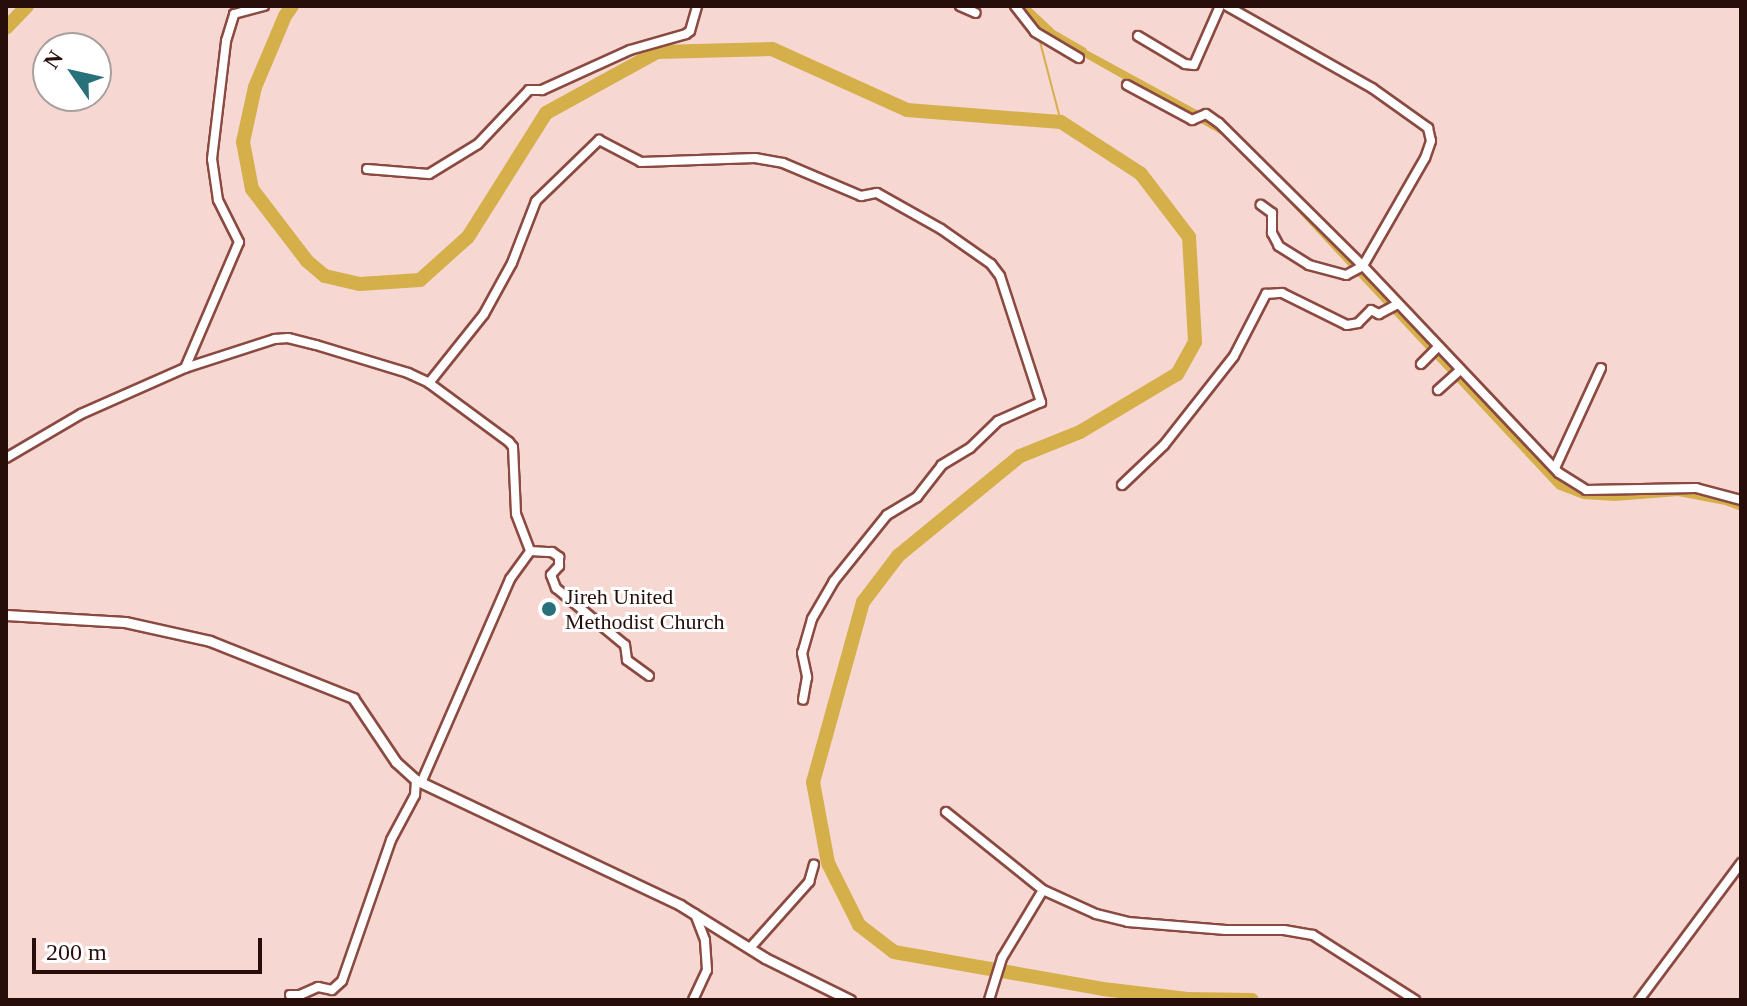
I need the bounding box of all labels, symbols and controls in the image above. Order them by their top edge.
north arrow [32,32,112,112]
text: N [39,46,68,73]
place label: Jireh United Methodist Church [565,583,724,634]
marker: Jireh United Methodist Church [540,600,558,618]
scale bar [36,922,266,972]
text: 200 m [46,939,107,965]

